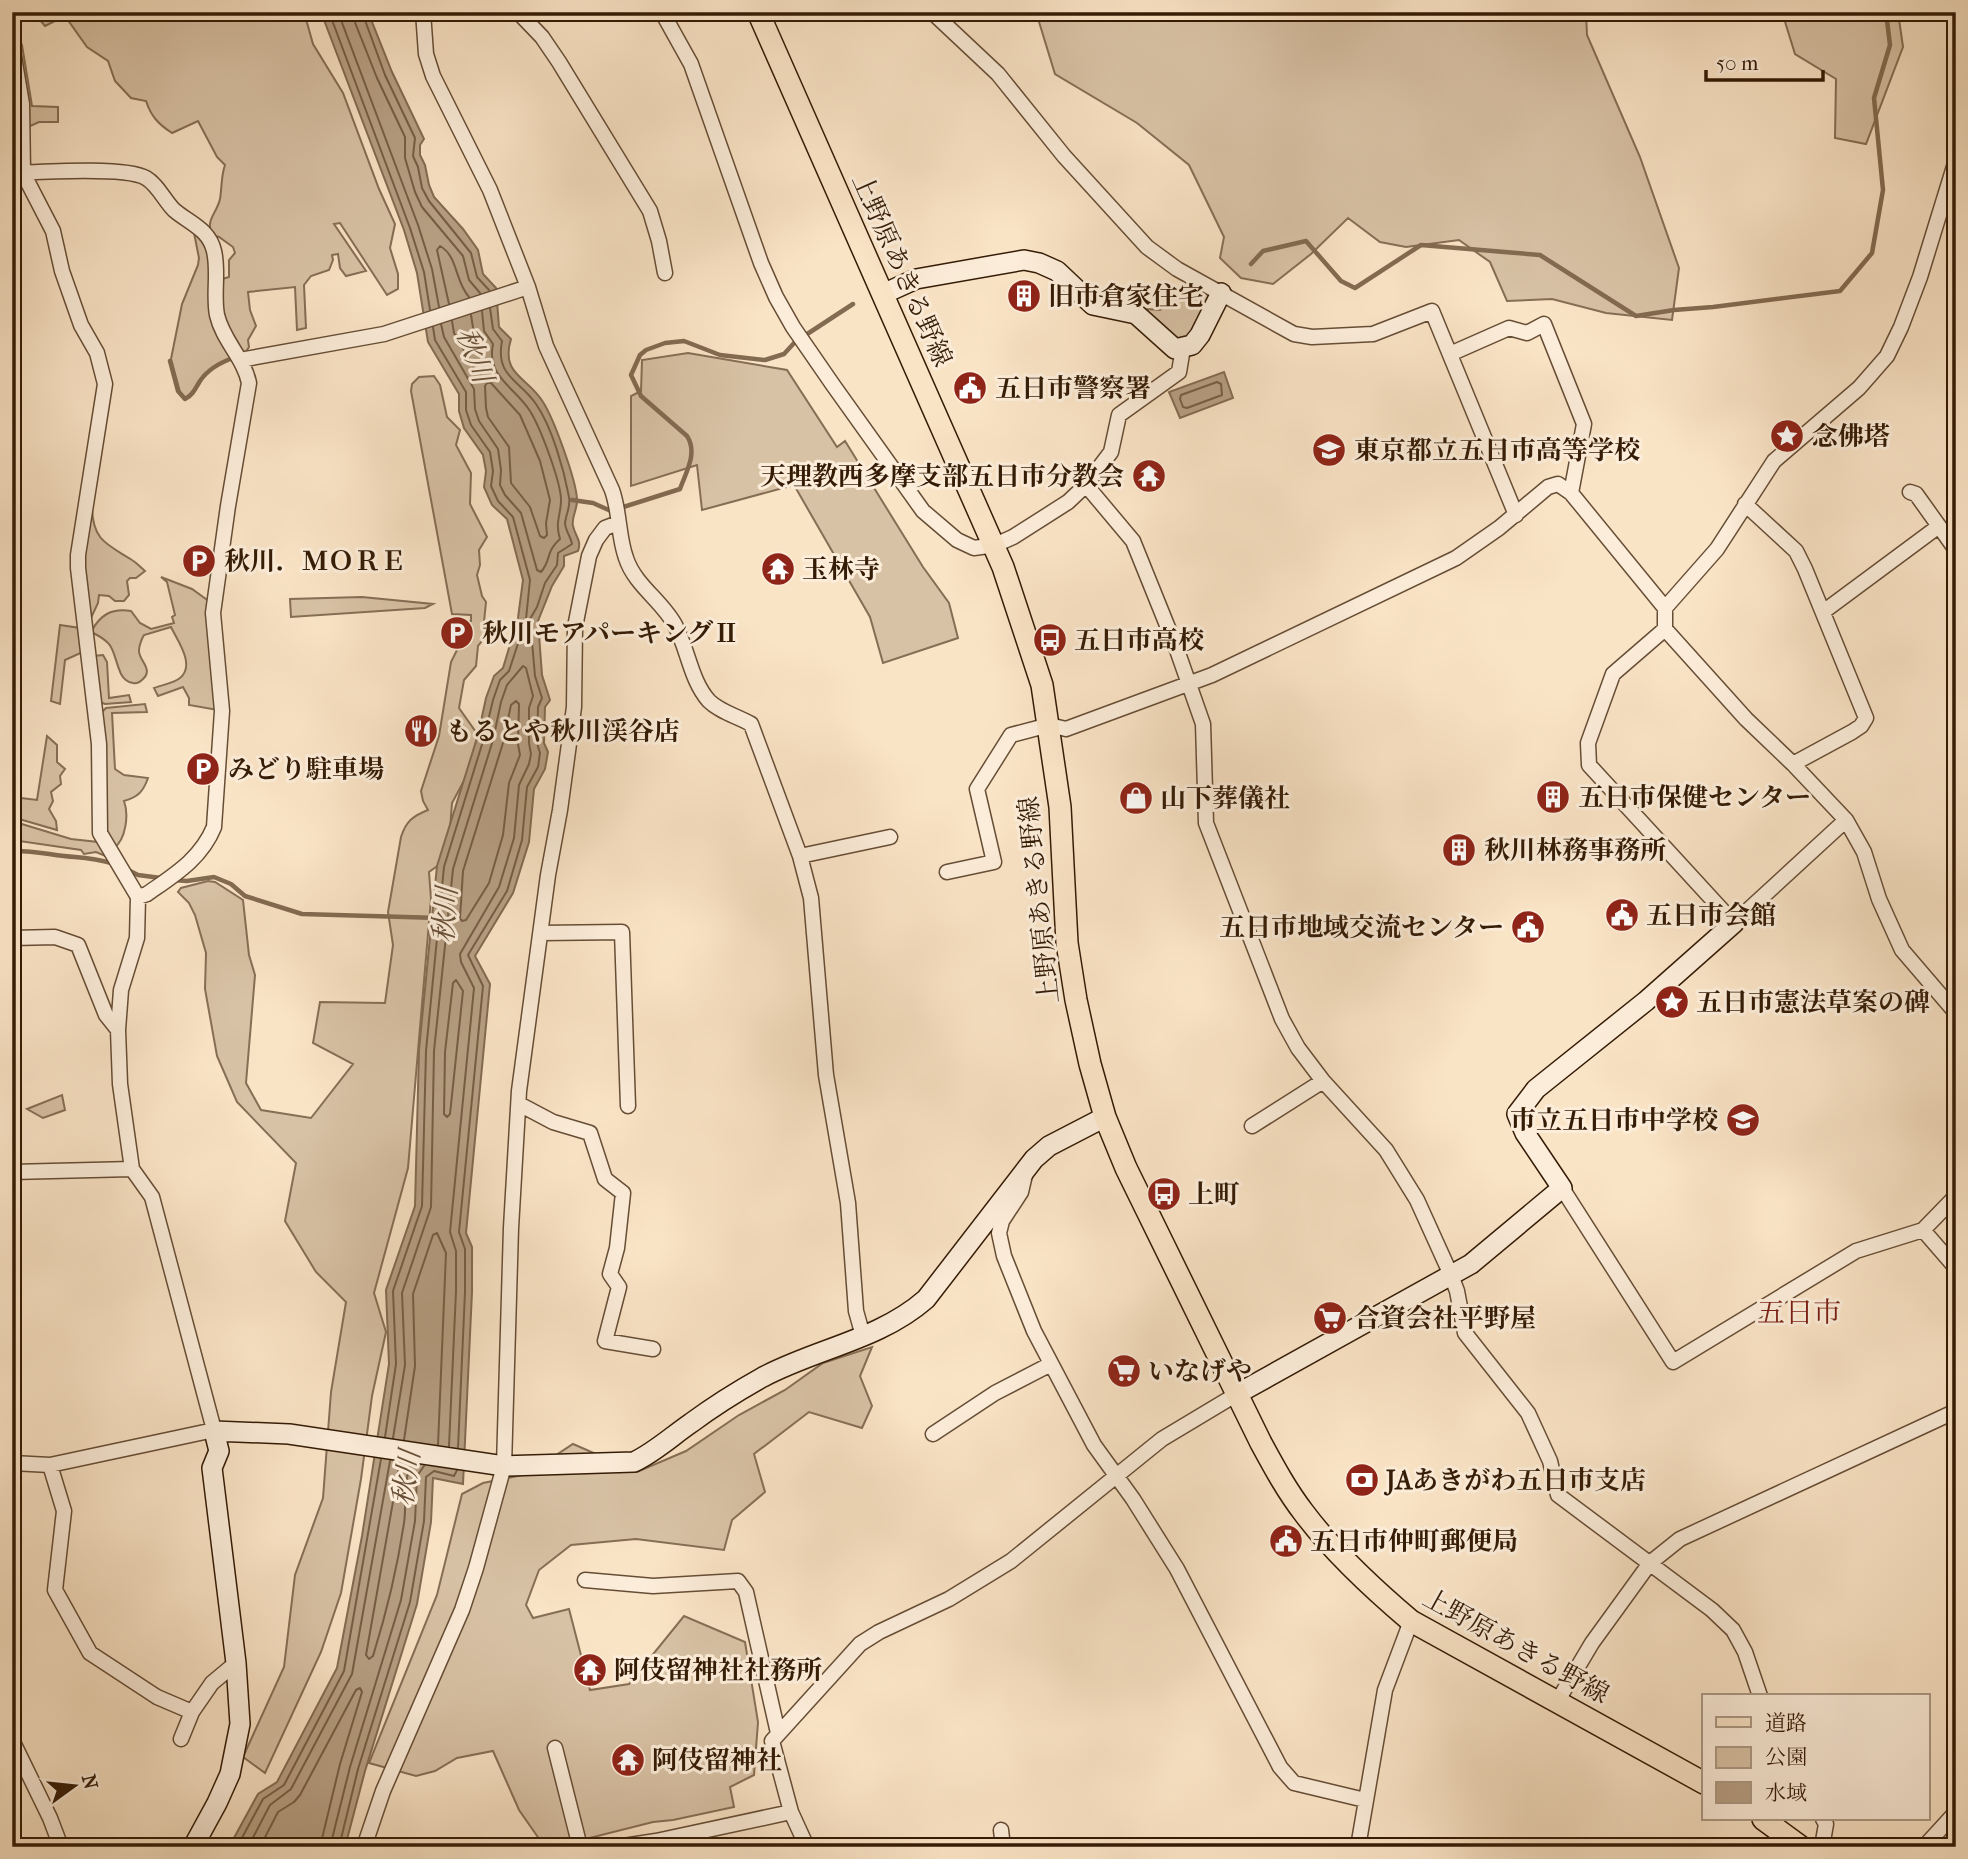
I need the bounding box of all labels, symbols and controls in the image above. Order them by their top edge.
scale bar [1706,38,1823,82]
text: 50 m [1716,51,1759,75]
street label: 上野原あきる野線 [846,169,958,371]
building icon: 旧市倉家住宅 [1005,277,1043,315]
place label: 旧市倉家住宅 [1048,281,1204,312]
water label: 秋川 [450,323,501,390]
public building icon: 五日市警察署 [951,369,989,407]
place label: 五日市警察署 [995,373,1151,404]
place icon: 念佛塔 [1768,417,1806,455]
place label: 念佛塔 [1812,421,1890,452]
school or university icon: 東京都立五日市高等学校 [1310,431,1348,469]
place label: 東京都立五日市高等学校 [1354,435,1640,466]
temple icon: 天理教西多摩支部五日市分教会 [1130,457,1168,495]
place label: 天理教西多摩支部五日市分教会 [760,461,1124,492]
parking icon: 秋川．ＭＯＲＥ [180,542,218,580]
place label: 秋川．ＭＯＲＥ [224,546,406,577]
temple icon: 玉林寺 [759,550,797,588]
place label: 玉林寺 [802,554,880,585]
parking icon: 秋川モアパーキングⅡ [438,614,476,652]
place label: 秋川モアパーキングⅡ [482,618,739,649]
bus stop icon: 五日市高校 [1031,621,1069,659]
place label: 五日市高校 [1074,625,1204,656]
restaurant icon: もるとや秋川渓谷店 [402,712,440,750]
place label: もるとや秋川渓谷店 [446,716,680,747]
parking icon: みどり駐車場 [184,750,222,788]
place label: みどり駐車場 [228,754,384,785]
building icon: 五日市保健センター [1534,778,1572,816]
shop icon: 山下葬儀社 [1117,779,1155,817]
place label: 五日市保健センター [1578,782,1811,813]
place label: 山下葬儀社 [1160,783,1290,814]
street label: 上野原あきる野線 [1013,795,1065,1005]
building icon: 秋川林務事務所 [1440,831,1478,869]
place label: 秋川林務事務所 [1484,835,1666,866]
water label: 秋川 [427,883,464,944]
public building icon: 五日市会館 [1603,896,1641,934]
place label: 五日市会館 [1646,900,1776,931]
public building icon: 五日市地域交流センター [1509,908,1547,946]
place label: 五日市地域交流センター [1219,912,1504,943]
place icon: 五日市憲法草案の碑 [1653,983,1691,1021]
place label: 五日市憲法草案の碑 [1696,987,1930,1018]
school or university icon: 市立五日市中学校 [1724,1101,1762,1139]
place label: 市立五日市中学校 [1510,1105,1718,1136]
bus stop icon: 上町 [1145,1175,1183,1213]
place label: 上町 [1188,1179,1240,1210]
district label: 五日市 [1757,1296,1841,1329]
supermarket icon: 合資会社平野屋 [1311,1299,1349,1337]
place label: 合資会社平野屋 [1354,1303,1536,1334]
supermarket icon: いなげや [1105,1352,1143,1390]
place label: いなげや [1148,1356,1252,1387]
water label: 秋川 [386,1445,427,1508]
bank icon: JAあきがわ五日市支店 [1343,1461,1381,1499]
place label: JAあきがわ五日市支店 [1383,1465,1646,1496]
public building icon: 五日市仲町郵便局 [1267,1522,1305,1560]
place label: 五日市仲町郵便局 [1310,1526,1518,1557]
street label: 上野原あきる野線 [1418,1582,1614,1710]
temple icon: 阿伎留神社社務所 [571,1651,609,1689]
place label: 阿伎留神社社務所 [614,1655,822,1686]
legend [1702,1694,1930,1820]
text: 道路 [1765,1711,1807,1735]
temple icon: 阿伎留神社 [609,1741,647,1779]
place label: 阿伎留神社 [652,1745,782,1776]
text: 公園 [1765,1745,1807,1769]
north arrow [38,1750,108,1820]
text: N [77,1772,102,1792]
text: 水域 [1765,1781,1807,1805]

